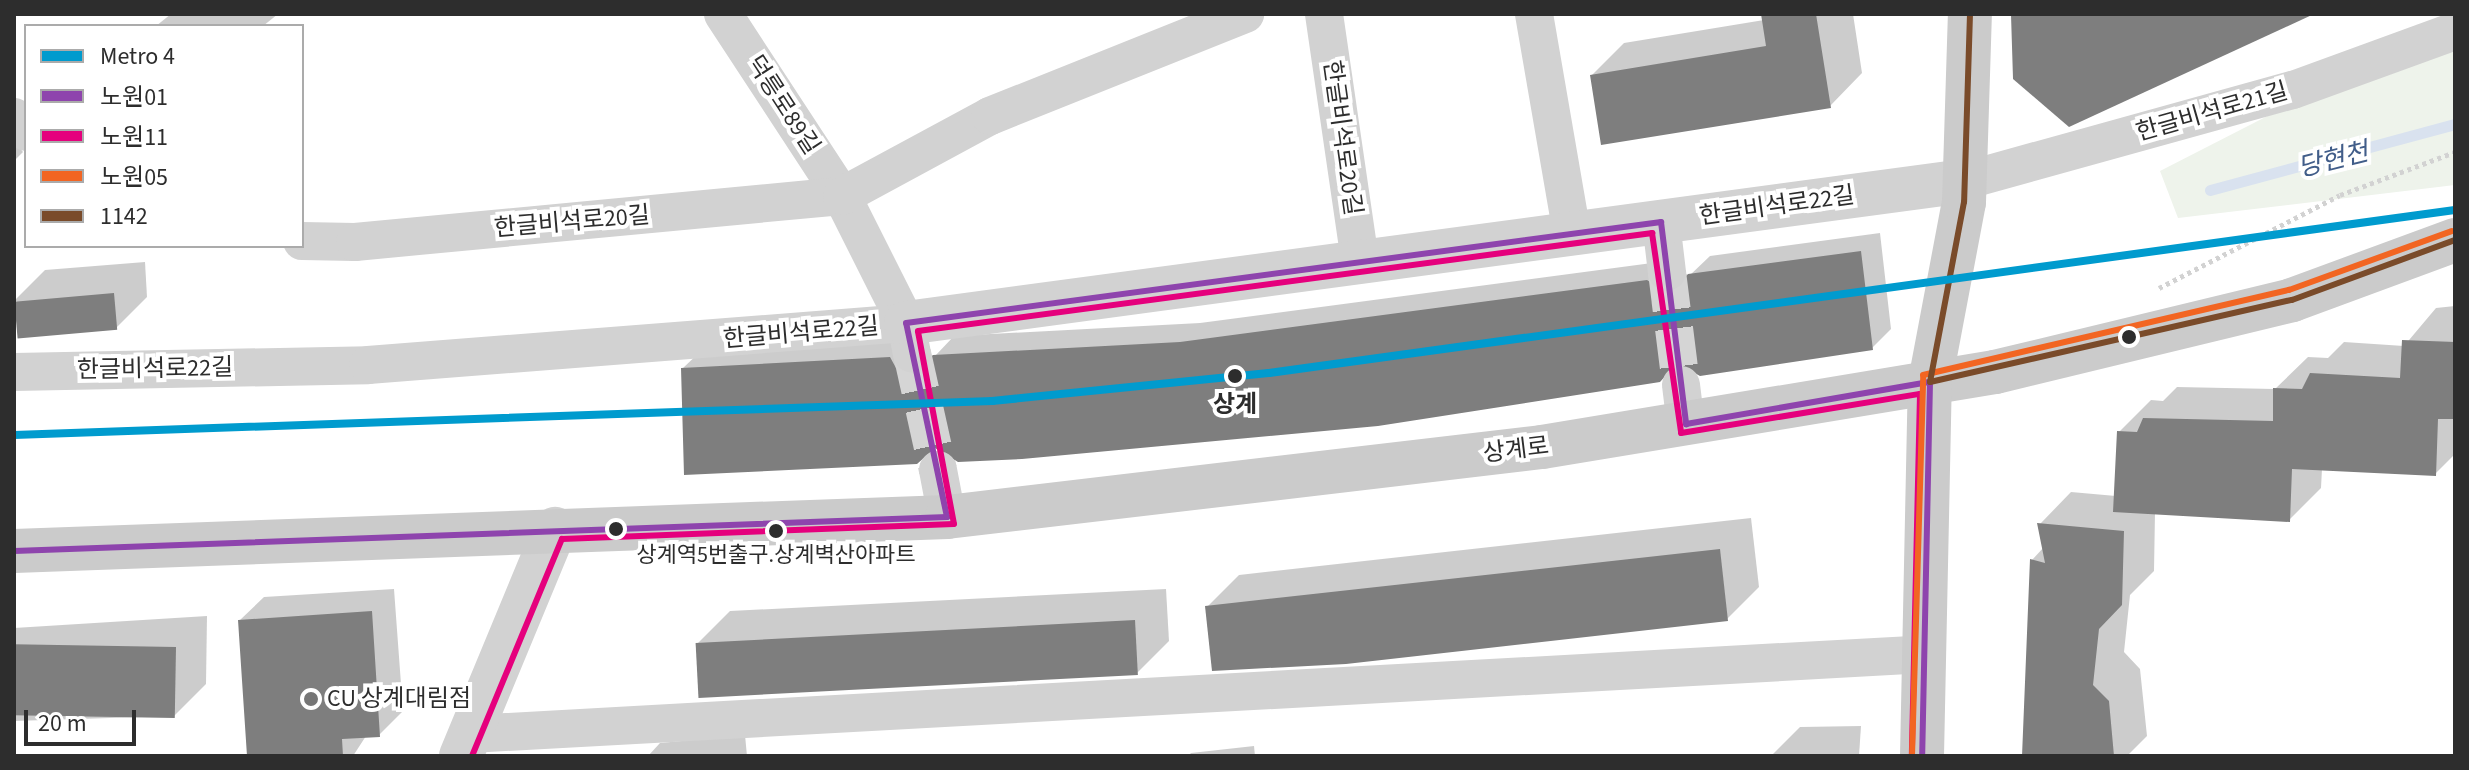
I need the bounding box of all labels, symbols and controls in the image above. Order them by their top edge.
legend [24,24,304,248]
text: Metro 4 [100,39,175,74]
street label: 덕릉로89길 [740,50,826,160]
street label: 한글비석로20길 [1317,59,1367,217]
street label: 한글비석로21길 [2133,77,2291,147]
text: 노원01 [100,80,168,115]
text: 노원11 [100,120,168,155]
water label: 당현천 [2294,136,2372,184]
text: 노원05 [100,160,168,195]
street label: 한글비석로22길 [1698,181,1856,231]
text: 1142 [100,199,148,234]
street label: 한글비석로20길 [493,201,651,243]
street label: 한글비석로22길 [722,312,880,354]
unlabelled marker [2121,329,2137,345]
street label: 한글비석로22길 [77,353,233,385]
marker: 상계 [1224,365,1246,387]
place label: 상계 [1213,391,1257,419]
street label: 상계로 [1481,432,1551,468]
unlabelled marker [608,521,624,537]
marker: 상계역5번출구.상계벽산아파트 [768,523,784,539]
place label: 상계역5번출구.상계벽산아파트 [636,543,916,569]
place label: CU 상계대림점 [327,685,471,713]
marker: CU 상계대림점 [302,690,320,708]
scale bar [28,694,140,744]
text: 20 m [38,706,87,741]

